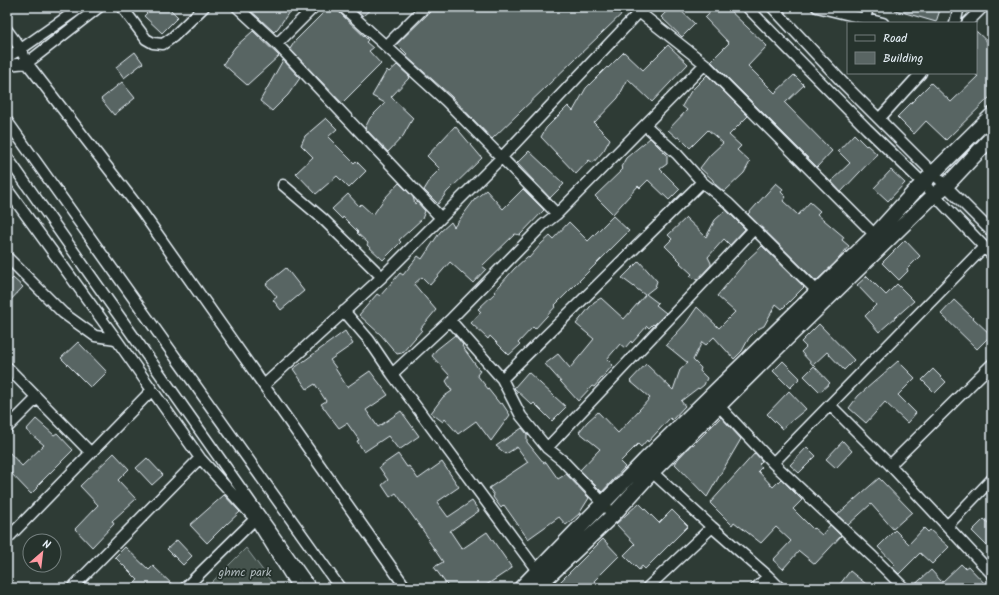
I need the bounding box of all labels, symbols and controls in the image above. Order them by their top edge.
legend [847,22,977,74]
text: Road [883,29,908,48]
text: Building [883,49,923,68]
north arrow [22,533,62,573]
text: N [39,535,54,555]
park label: ghmc park [218,563,272,582]

